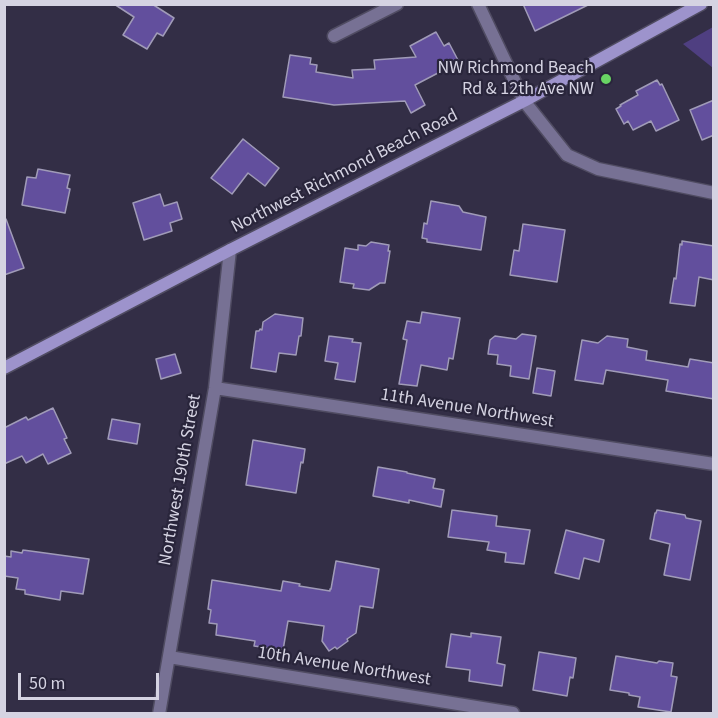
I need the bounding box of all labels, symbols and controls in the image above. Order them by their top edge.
place label: NW Richmond Beach Rd & 12th Ave NW [437,58,594,100]
marker: NW Richmond Beach Rd & 12th Ave NW [599,72,613,86]
street label: Northwest Richmond Beach Road [228,105,462,239]
street label: 11th Avenue Northwest [379,385,555,433]
street label: Northwest 190th Street [155,393,207,567]
street label: 10th Avenue Northwest [256,643,432,691]
scale bar [21,661,162,699]
text: 50 m [29,671,65,696]

